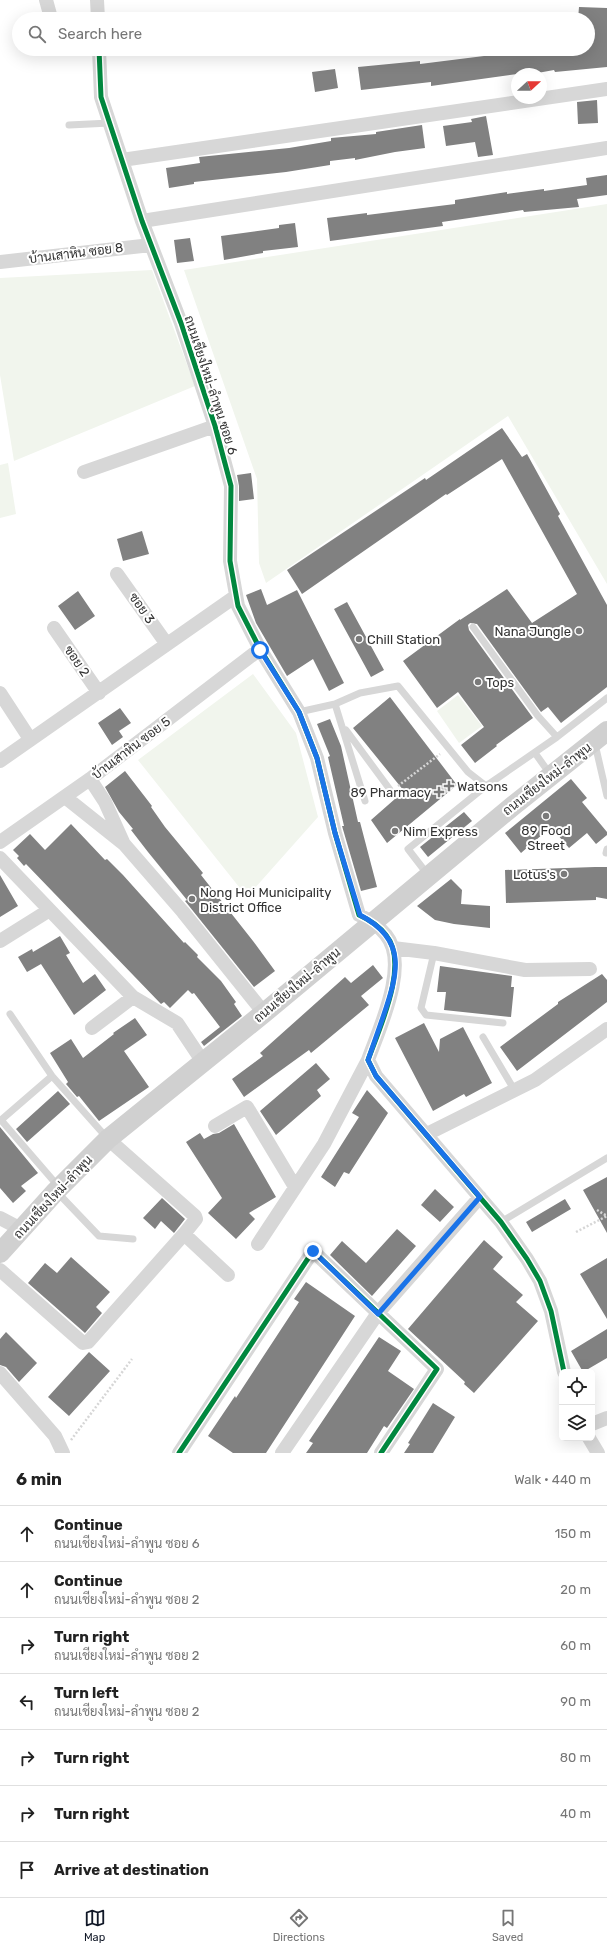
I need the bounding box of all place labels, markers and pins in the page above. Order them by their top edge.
place label: Nana Jungle [494,624,571,640]
marker: Nana Jungle [574,626,584,636]
place label: Chill Station [367,632,440,647]
marker: Chill Station [354,634,364,644]
place label: Tops [486,675,514,690]
marker: Tops [473,677,483,687]
place label: Watsons [457,779,508,794]
marker: Watsons [444,781,454,791]
place label: 89 Pharmacy [351,785,431,800]
marker: 89 Pharmacy [434,787,444,797]
marker: 89 Food Street [541,811,551,821]
place label: 89 Food Street [521,823,571,853]
place label: Nim Express [403,824,478,839]
marker: Nim Express [390,826,400,836]
place label: Lotus's [513,867,556,882]
marker: Lotus's [559,869,569,879]
place label: Nong Hoi Municipality District Office [200,885,331,915]
marker: Nong Hoi Municipality District Office [187,894,197,904]

